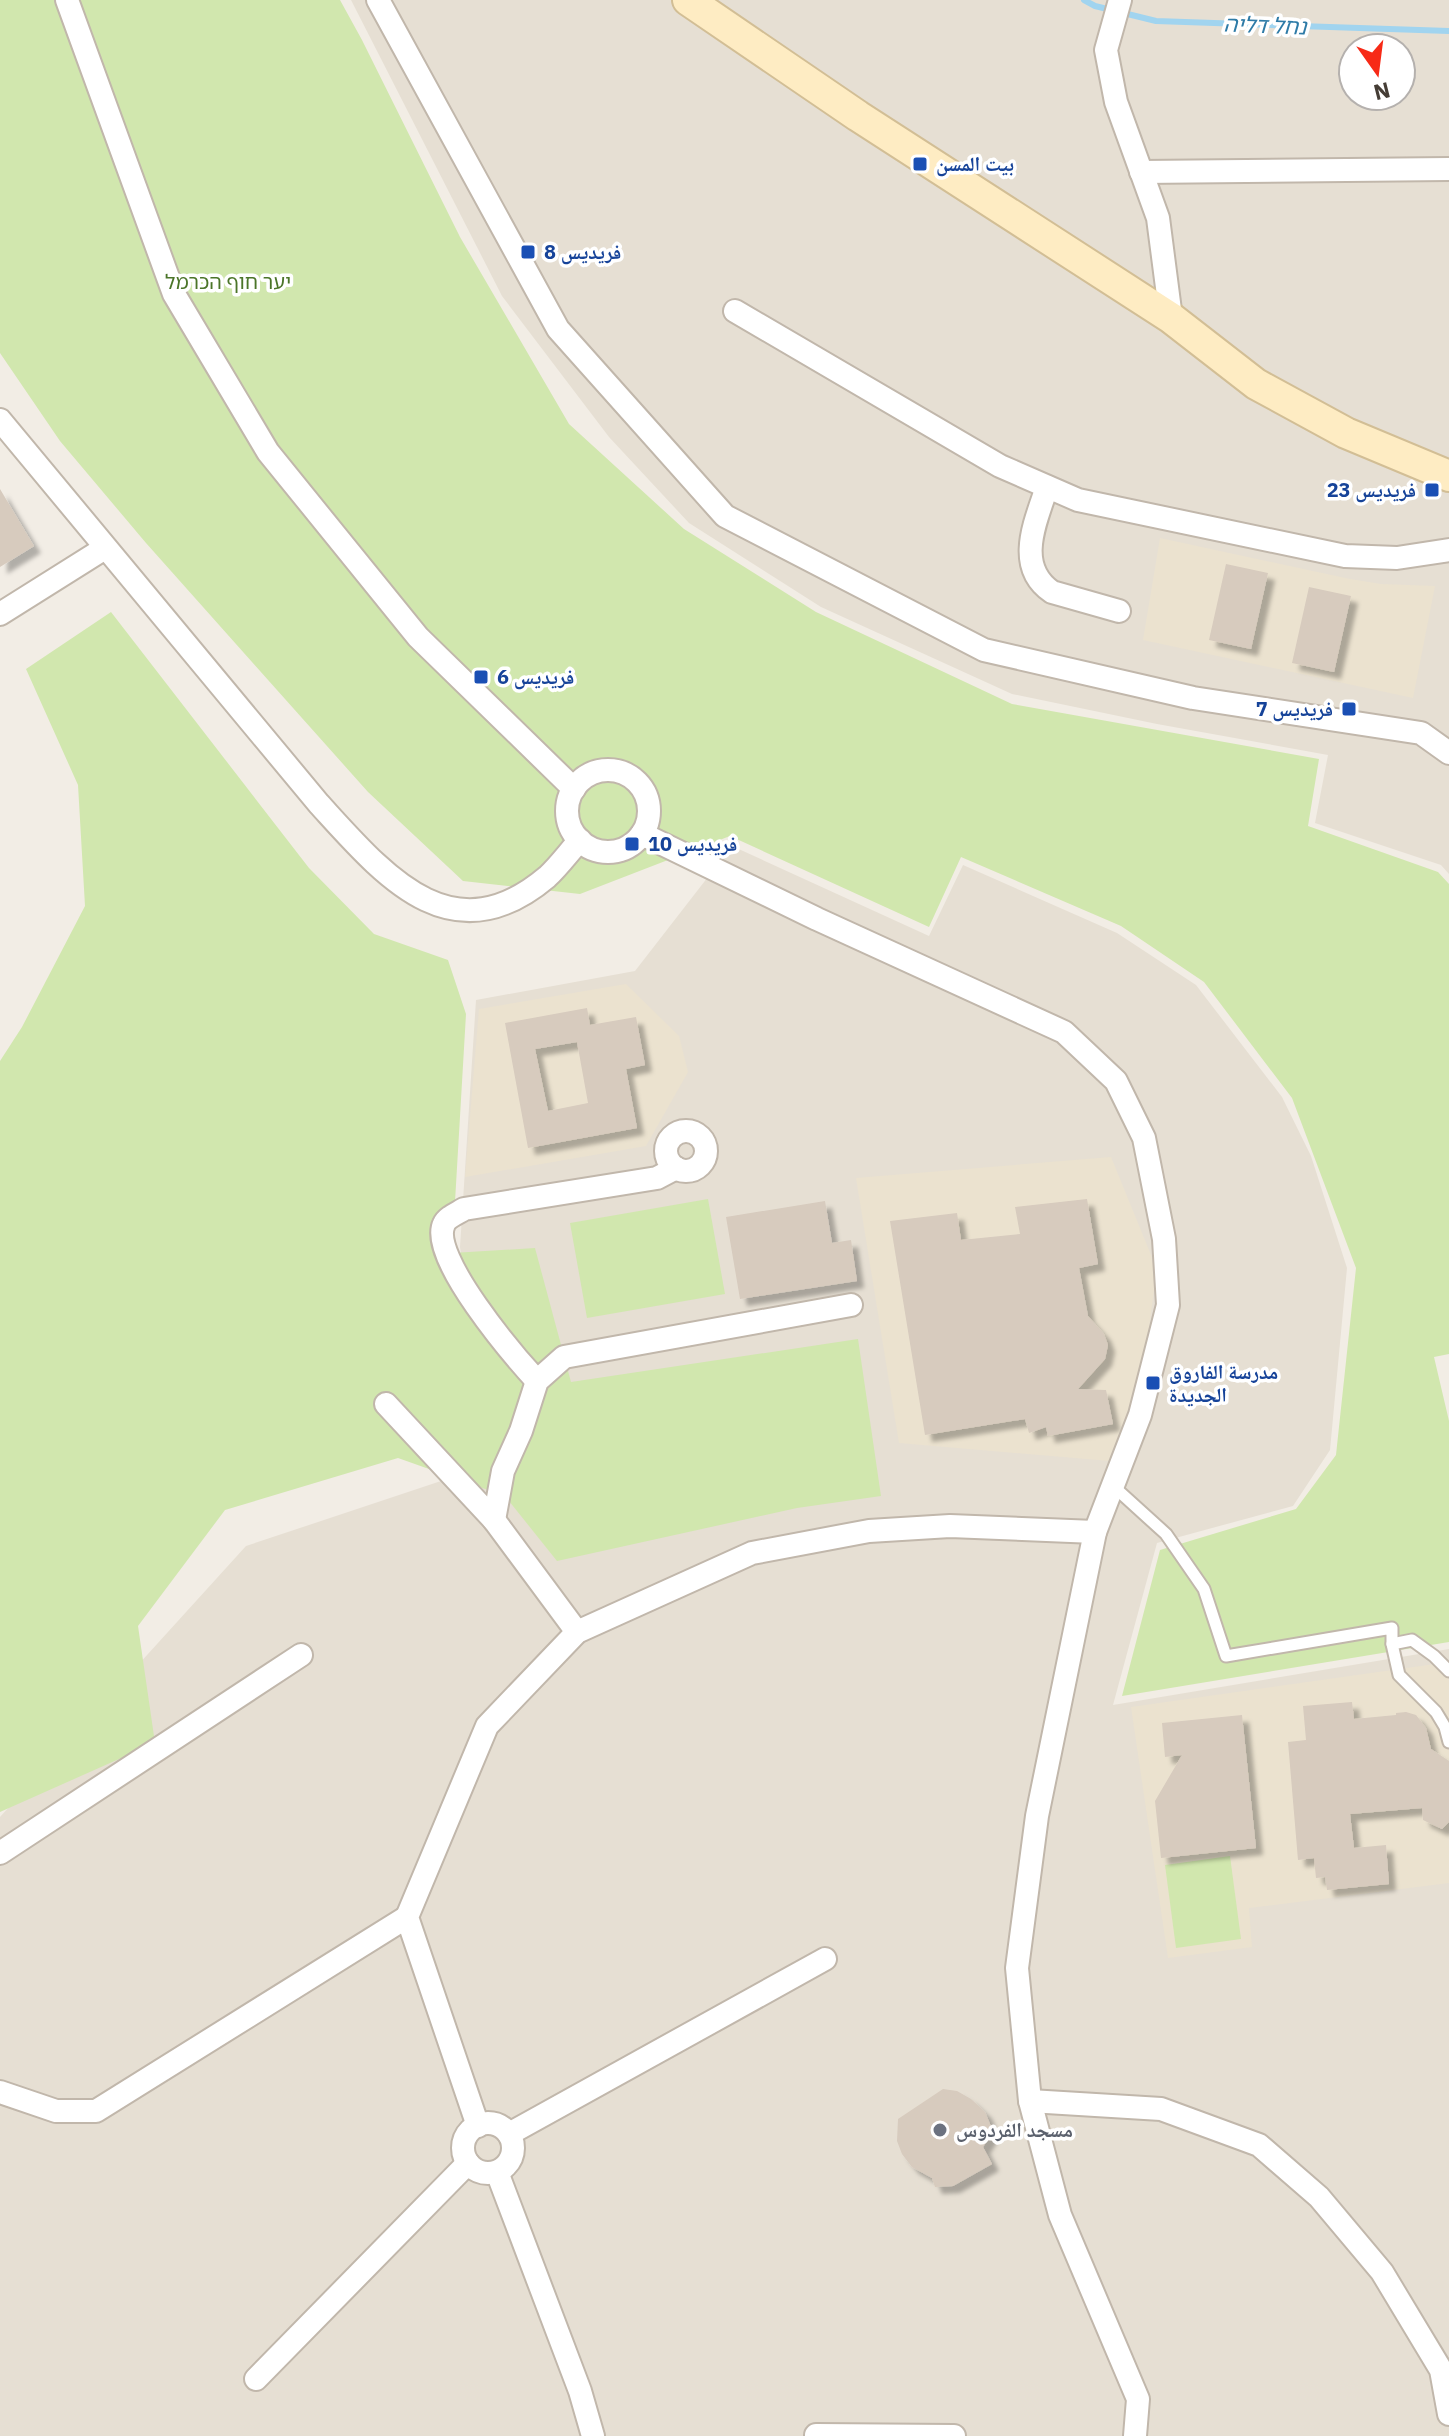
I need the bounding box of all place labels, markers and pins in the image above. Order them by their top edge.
place label: بيت المسن [936,150,1014,177]
marker: بيت المسن [911,155,929,173]
place label: فريديس 8 [544,238,621,265]
marker: فريديس 8 [519,243,537,261]
place label: فريديس 23 [1327,476,1416,503]
marker: فريديس 23 [1423,481,1441,499]
place label: فريديس 6 [497,663,574,690]
marker: فريديس 6 [472,668,490,686]
place label: فريديس 7 [1256,695,1333,722]
marker: فريديس 7 [1340,700,1358,718]
place label: فريديس 10 [648,830,737,857]
marker: فريديس 10 [623,835,641,853]
place label: مدرسة الفاروق الجديدة [1169,1358,1278,1408]
marker: مدرسة الفاروق الجديدة [1144,1374,1162,1392]
place label: مسجد الفردوس [956,2116,1073,2143]
marker: مسجد الفردوس [931,2121,949,2139]

